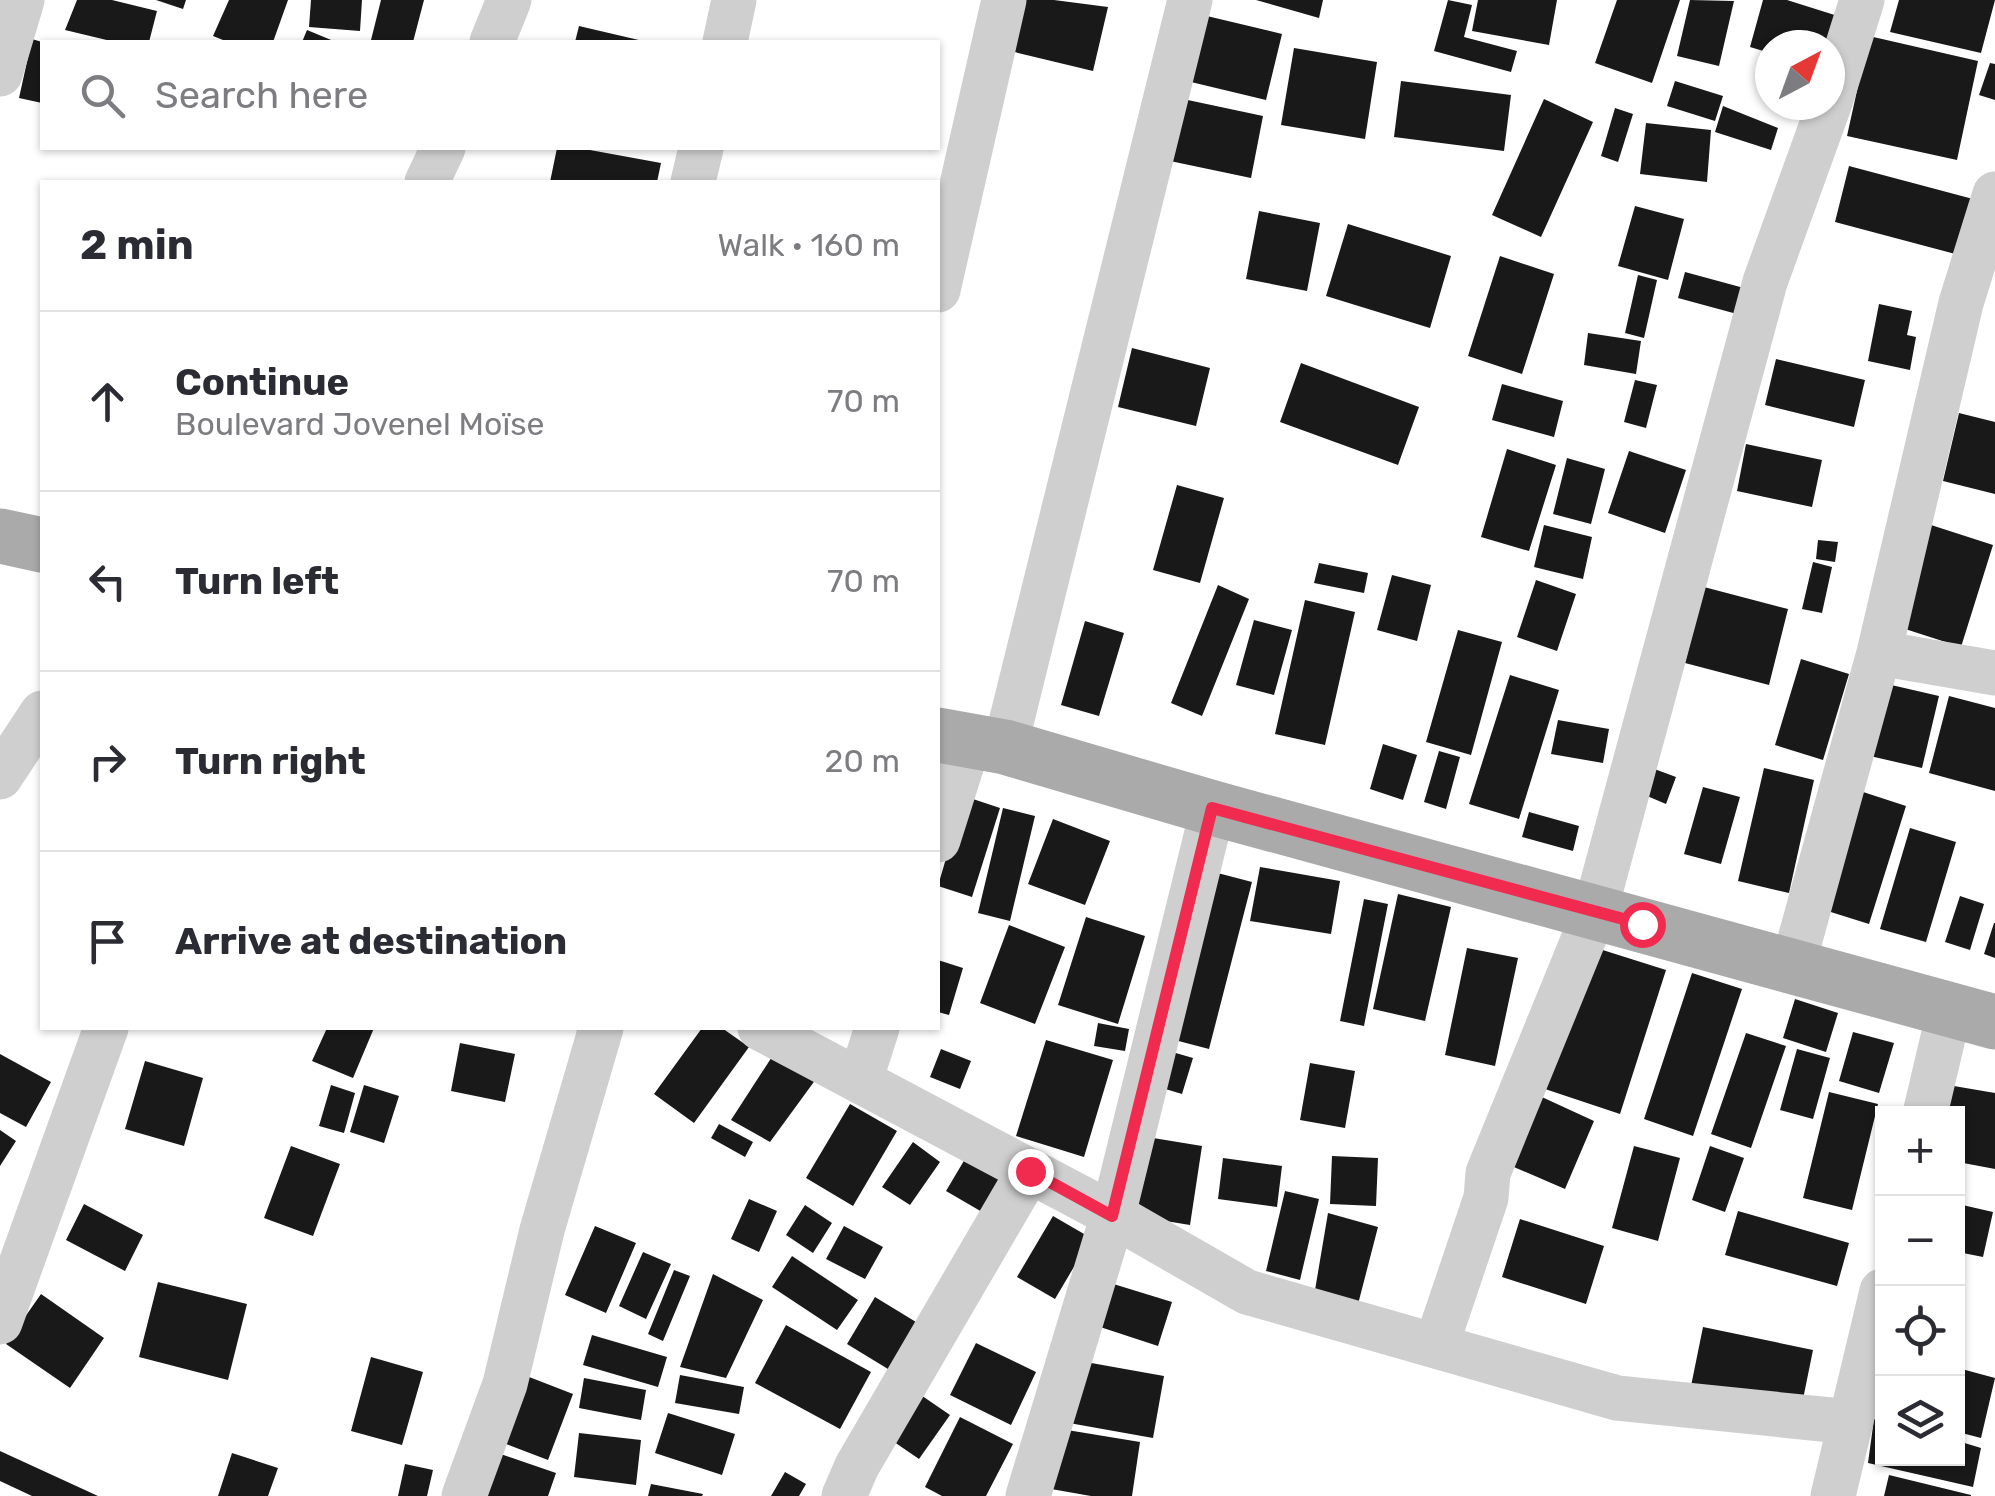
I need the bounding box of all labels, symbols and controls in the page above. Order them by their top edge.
north arrow [1755,30,1845,120]
search box [40,40,940,150]
icon: search [75,68,130,123]
text: Search here [155,72,368,118]
text: 2 min [80,220,194,270]
text: Walk · 160 m [718,226,900,264]
text: Continue [175,359,349,405]
icon: ahead [80,374,135,429]
text: 70 m [827,382,900,420]
text: Boulevard Jovenel Moïse [175,405,544,443]
icon: left [80,554,135,609]
text: Turn left [175,558,339,604]
text: 70 m [827,562,900,600]
icon: right [80,734,135,789]
text: Turn right [175,738,366,784]
text: 20 m [825,742,900,780]
route start [1620,902,1666,948]
icon: arrive [80,914,135,969]
text: Arrive at destination [175,918,567,964]
map controls [1875,1106,1965,1466]
button: + [1875,1106,1965,1196]
route end [1008,1149,1054,1195]
button: − [1875,1196,1965,1286]
button: locate [1875,1286,1965,1376]
button: layers [1875,1376,1965,1466]

